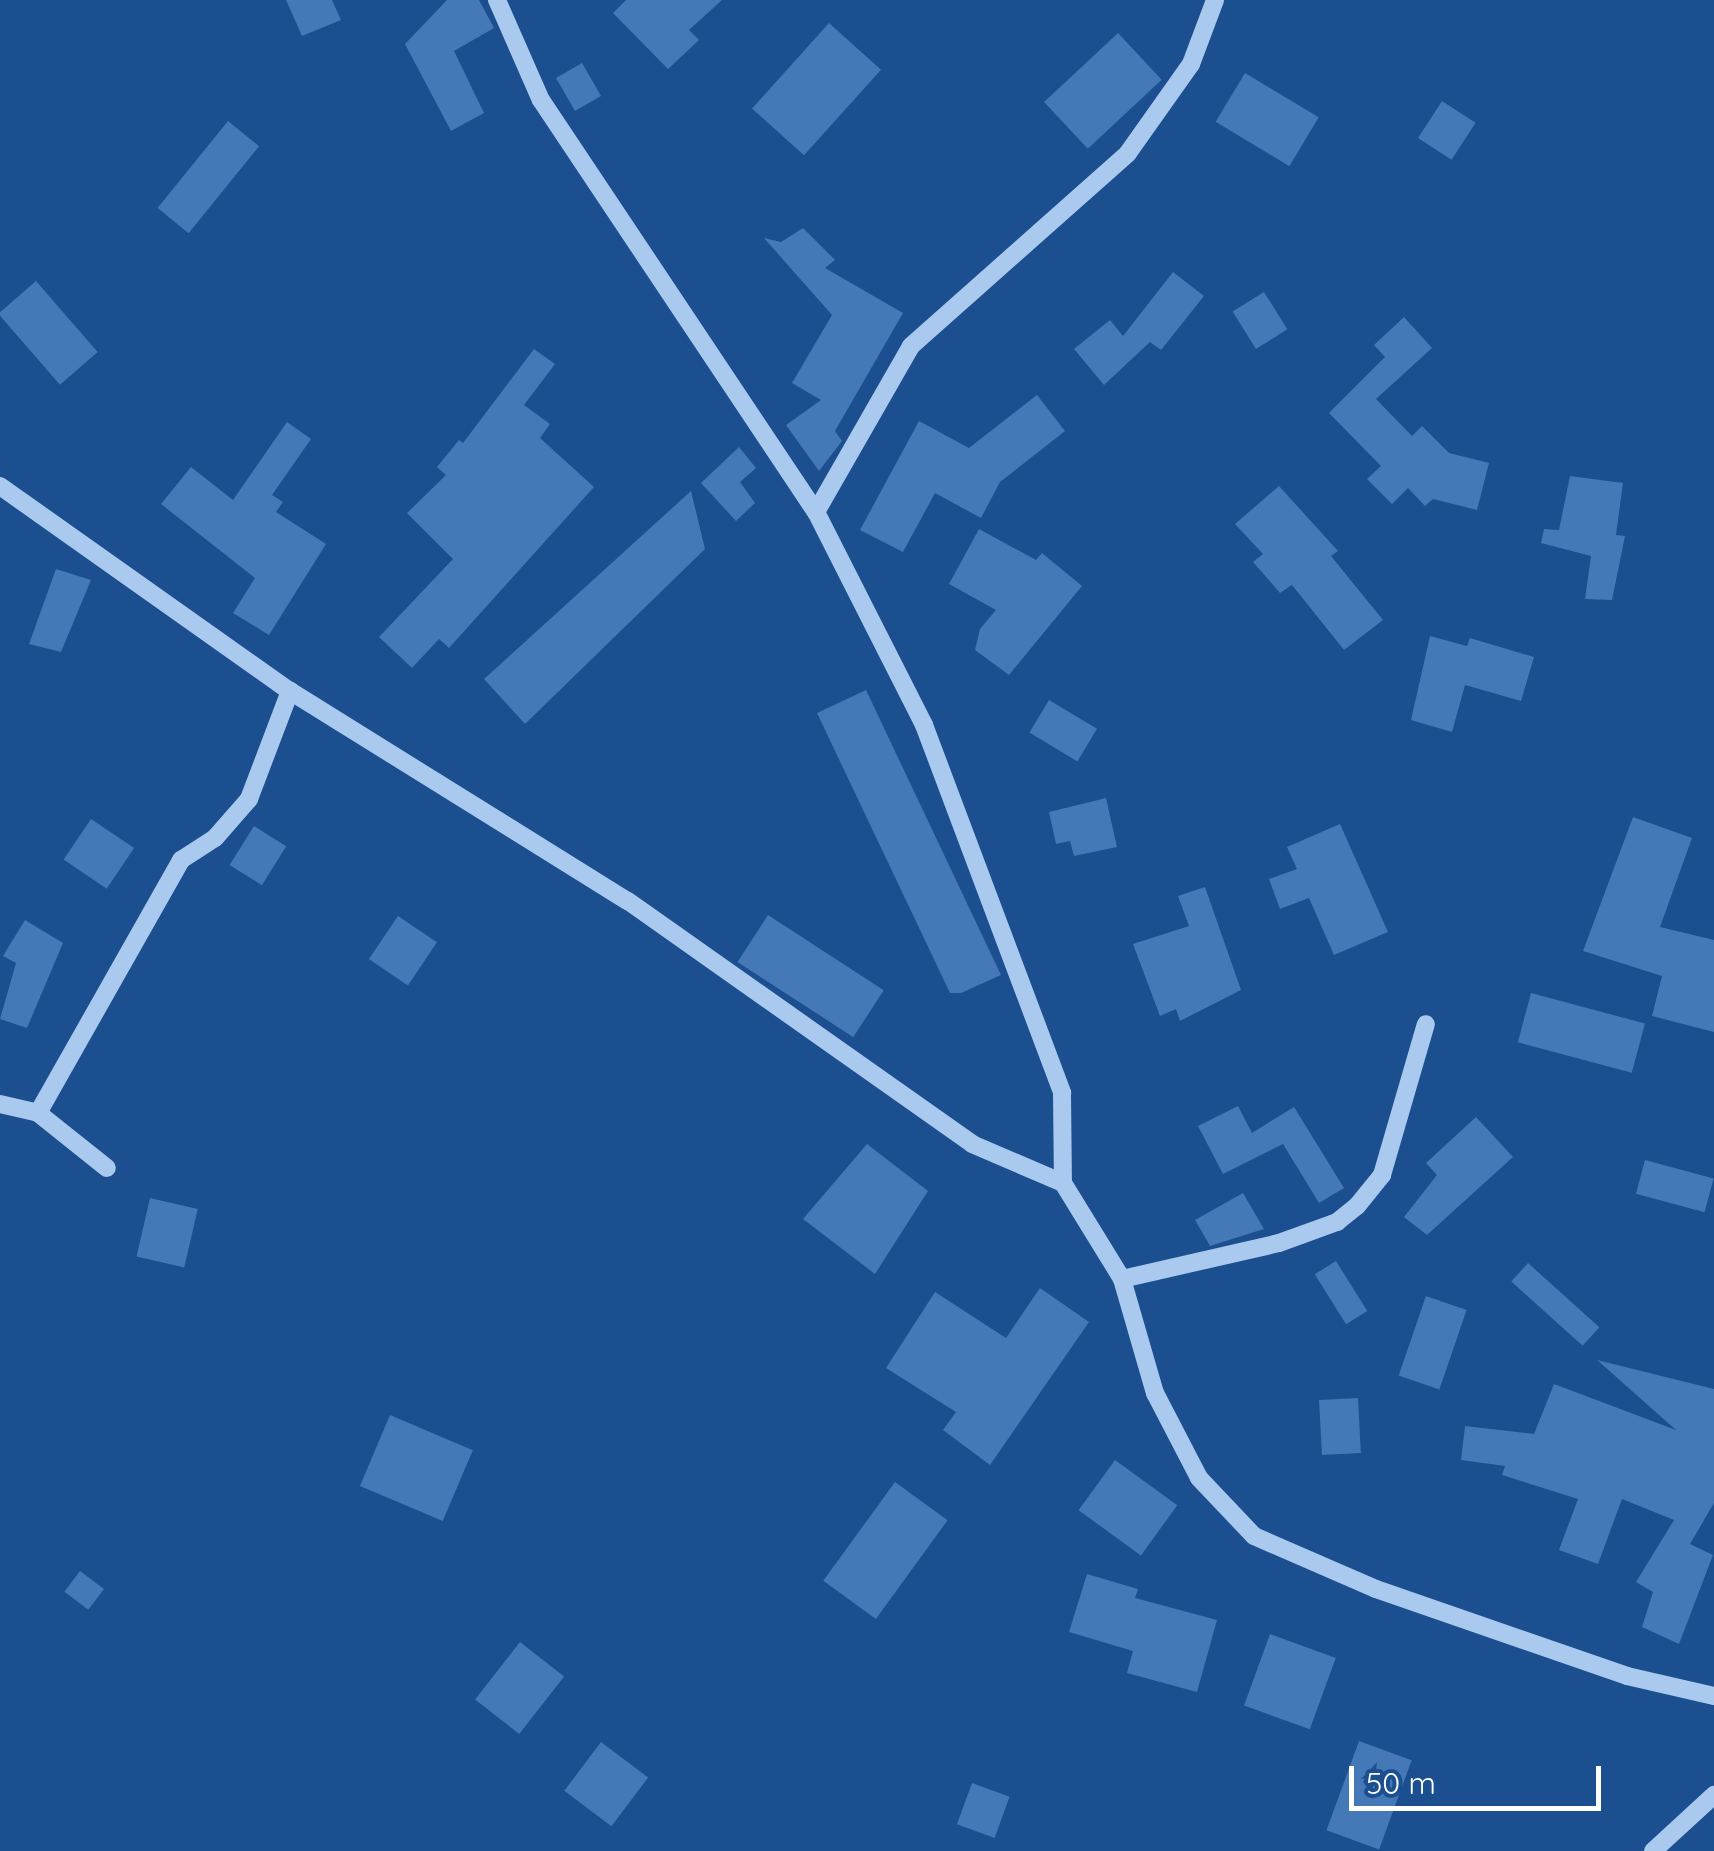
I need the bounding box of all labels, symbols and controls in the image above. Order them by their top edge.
scale bar [1354,1746,1606,1808]
text: 50 m [1366,1764,1436,1802]

